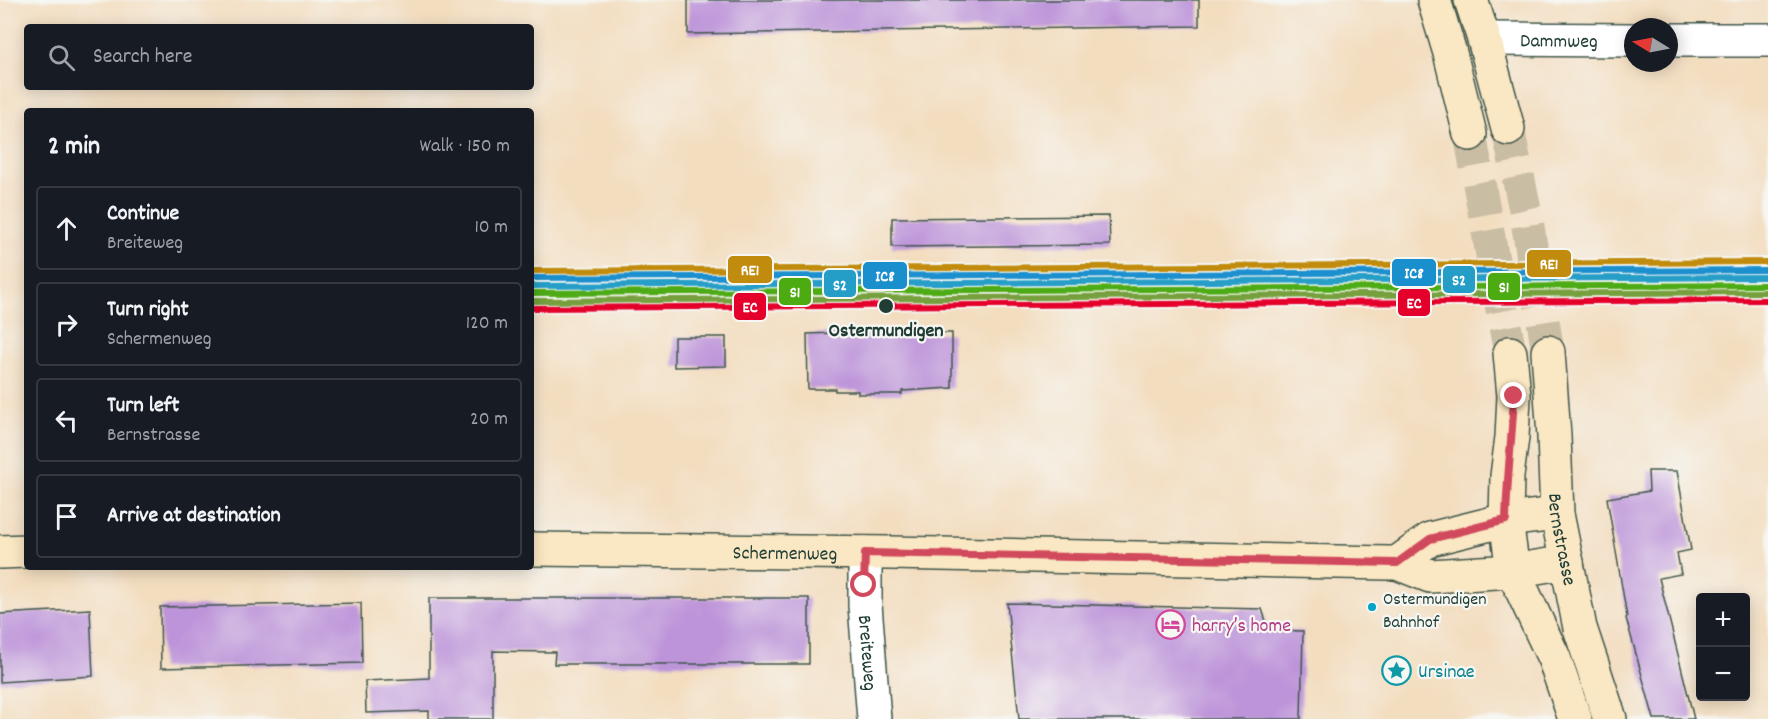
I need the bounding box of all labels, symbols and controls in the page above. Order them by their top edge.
north arrow [1624,18,1678,72]
search box [24,24,534,90]
street label: Dammweg [1520,28,1598,57]
icon: search [45,41,78,74]
text: Search here [93,42,192,73]
text: 2 min [48,129,100,166]
text: Walk · 150 m [420,133,510,161]
text: Continue [107,199,179,230]
icon: ahead [50,212,83,245]
text: 10 m [474,214,508,242]
text: Breiteweg [107,230,183,258]
line badge: RE1 [1526,249,1572,278]
text: RE1 [1540,254,1558,277]
line badge: RE1 [727,255,773,284]
line badge: IC8 [1391,258,1437,287]
text: RE1 [741,260,759,283]
line badge: IC8 [862,261,908,290]
text: IC8 [1404,263,1424,286]
line badge: S2 [1442,265,1476,294]
text: IC8 [875,266,895,289]
line badge: S2 [823,269,857,298]
text: S2 [1452,270,1466,293]
line badge: S1 [1487,272,1521,301]
text: S2 [833,275,847,298]
line badge: S1 [778,277,812,306]
text: S1 [1499,277,1509,300]
text: S1 [790,282,800,305]
line badge: EC [1397,288,1431,317]
line badge: EC [733,292,767,321]
text: EC [1406,293,1422,316]
text: Turn right [107,295,189,326]
text: EC [742,297,758,320]
marker: Ostermundigen [877,297,895,315]
icon: right [50,308,83,341]
text: 120 m [466,310,508,338]
place label: Ostermundigen [829,318,943,346]
text: Schermenweg [107,326,211,354]
route end [1500,382,1526,408]
text: Turn left [107,391,179,422]
icon: left [50,404,83,437]
text: 20 m [470,406,508,434]
text: Bernstrasse [107,422,200,450]
street label: Bernstrasse [1539,493,1582,588]
icon: arrive [50,500,83,533]
text: Arrive at destination [107,501,281,532]
street label: Schermenweg [733,540,837,569]
route start [850,571,876,597]
place label: Ostermundigen Bahnhof [1383,588,1486,636]
map controls [1696,593,1750,701]
button: + [1696,593,1750,647]
marker: Ostermundigen Bahnhof [1366,601,1378,613]
hotel icon: harry’s home [1155,608,1187,640]
place label: harry’s home [1192,613,1291,641]
street label: Breiteweg [849,614,883,692]
button: − [1696,647,1750,701]
place icon: Ursinae [1381,654,1413,686]
place label: Ursinae [1418,659,1475,687]

